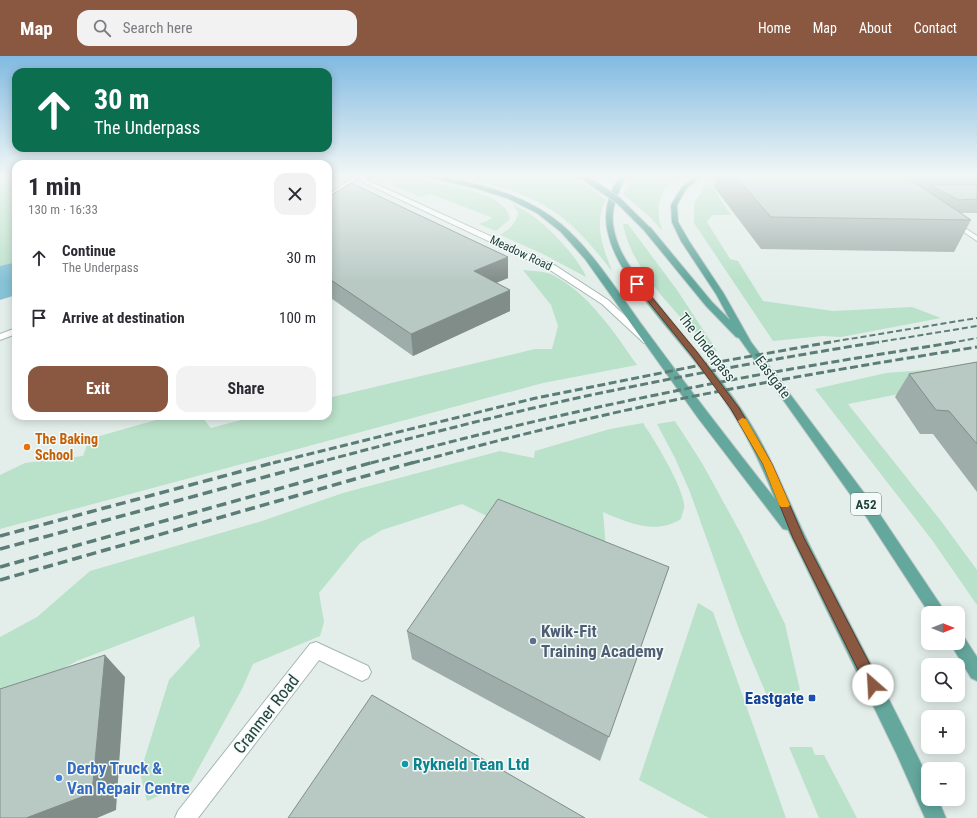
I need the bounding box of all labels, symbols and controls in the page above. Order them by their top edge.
search box [77,10,357,46]
text: Map [20,17,53,40]
icon: search [91,17,113,39]
text: Search here [123,19,193,37]
text: Home [758,20,791,36]
text: Map [813,20,837,36]
text: About [859,20,892,36]
text: Contact [914,20,957,36]
text: 30 m [94,83,150,116]
icon: ahead [28,84,80,136]
text: The Underpass [94,117,200,138]
text: 1 min [28,173,81,201]
button: close [274,173,316,215]
text: 130 m · 16:33 [28,202,98,217]
street label: Meadow Road [488,232,554,274]
text: Continue [62,242,116,260]
icon: ahead [28,247,50,269]
text: 30 m [286,249,316,267]
text: The Underpass [62,260,139,275]
pin [620,267,654,301]
icon: arrive [626,273,648,295]
icon: arrive [28,307,50,329]
text: Arrive at destination [62,309,185,327]
text: 100 m [279,309,316,327]
street label: The Underpass [675,310,739,384]
street label: Eastgate [752,353,794,402]
button: Exit [28,366,168,412]
button: Share [176,366,316,412]
place label: The Baking School [35,431,98,463]
marker: The Baking School [22,442,32,452]
road number: A52 [851,493,881,515]
north arrow [921,606,965,650]
map controls [921,606,965,806]
place label: Kwik-Fit Training Academy [541,621,664,661]
marker: Kwik-Fit Training Academy [528,636,538,646]
button: search [921,658,965,702]
position arrow [852,664,894,706]
street label: Cranmer Road [229,670,303,758]
place label: Eastgate [745,688,804,708]
marker: Eastgate [807,693,817,703]
button: + [921,710,965,754]
place label: Rykneld Tean Ltd [413,754,529,774]
place label: Derby Truck & Van Repair Centre [67,758,190,798]
marker: Rykneld Tean Ltd [400,759,410,769]
button: − [921,762,965,806]
marker: Derby Truck & Van Repair Centre [54,773,64,783]

